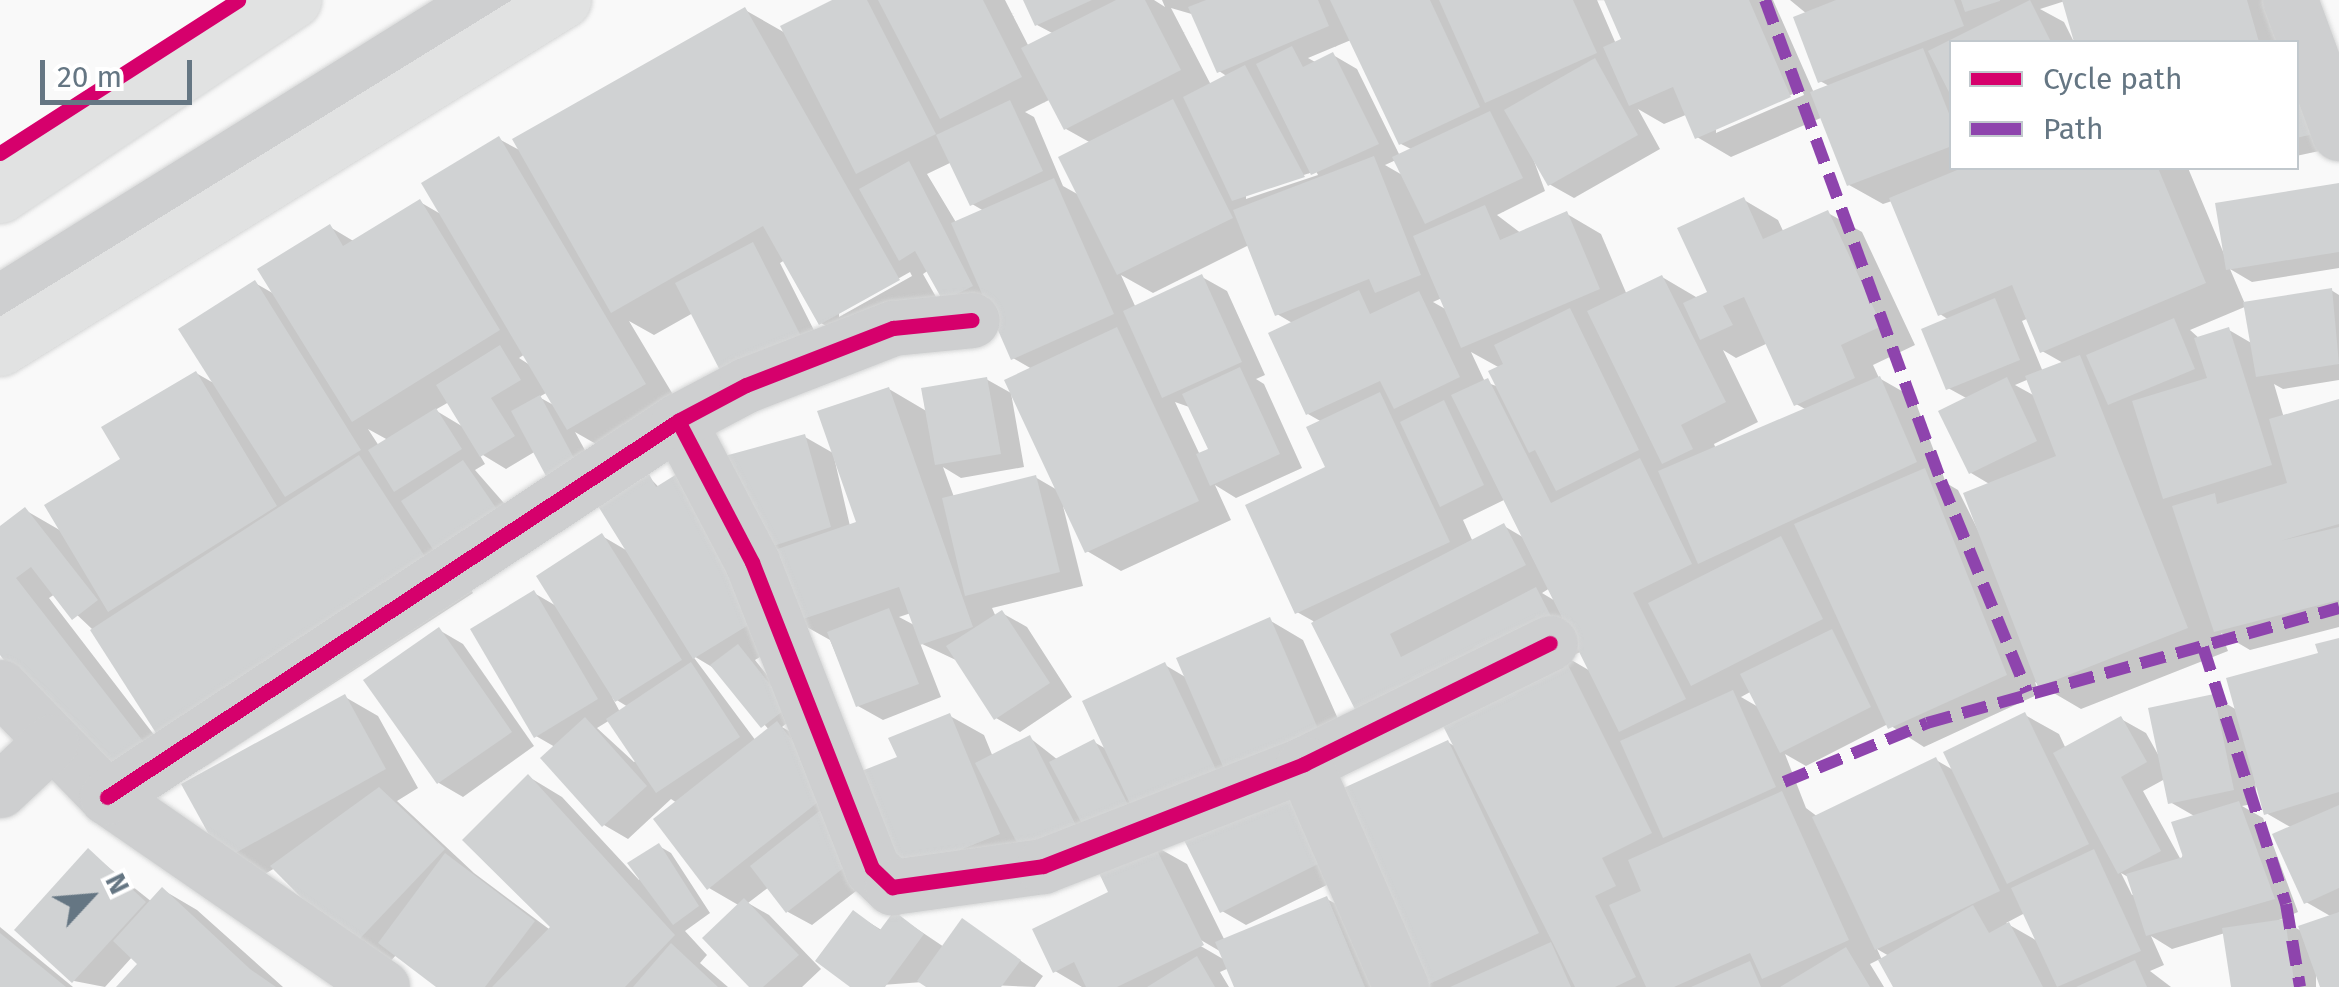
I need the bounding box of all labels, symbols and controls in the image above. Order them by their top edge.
scale bar [45,40,198,102]
legend [1949,40,2299,170]
text: 20 m [57,59,122,95]
text: Cycle path [2043,61,2182,97]
text: Path [2043,111,2104,147]
north arrow [40,847,140,947]
text: N [99,868,136,899]

